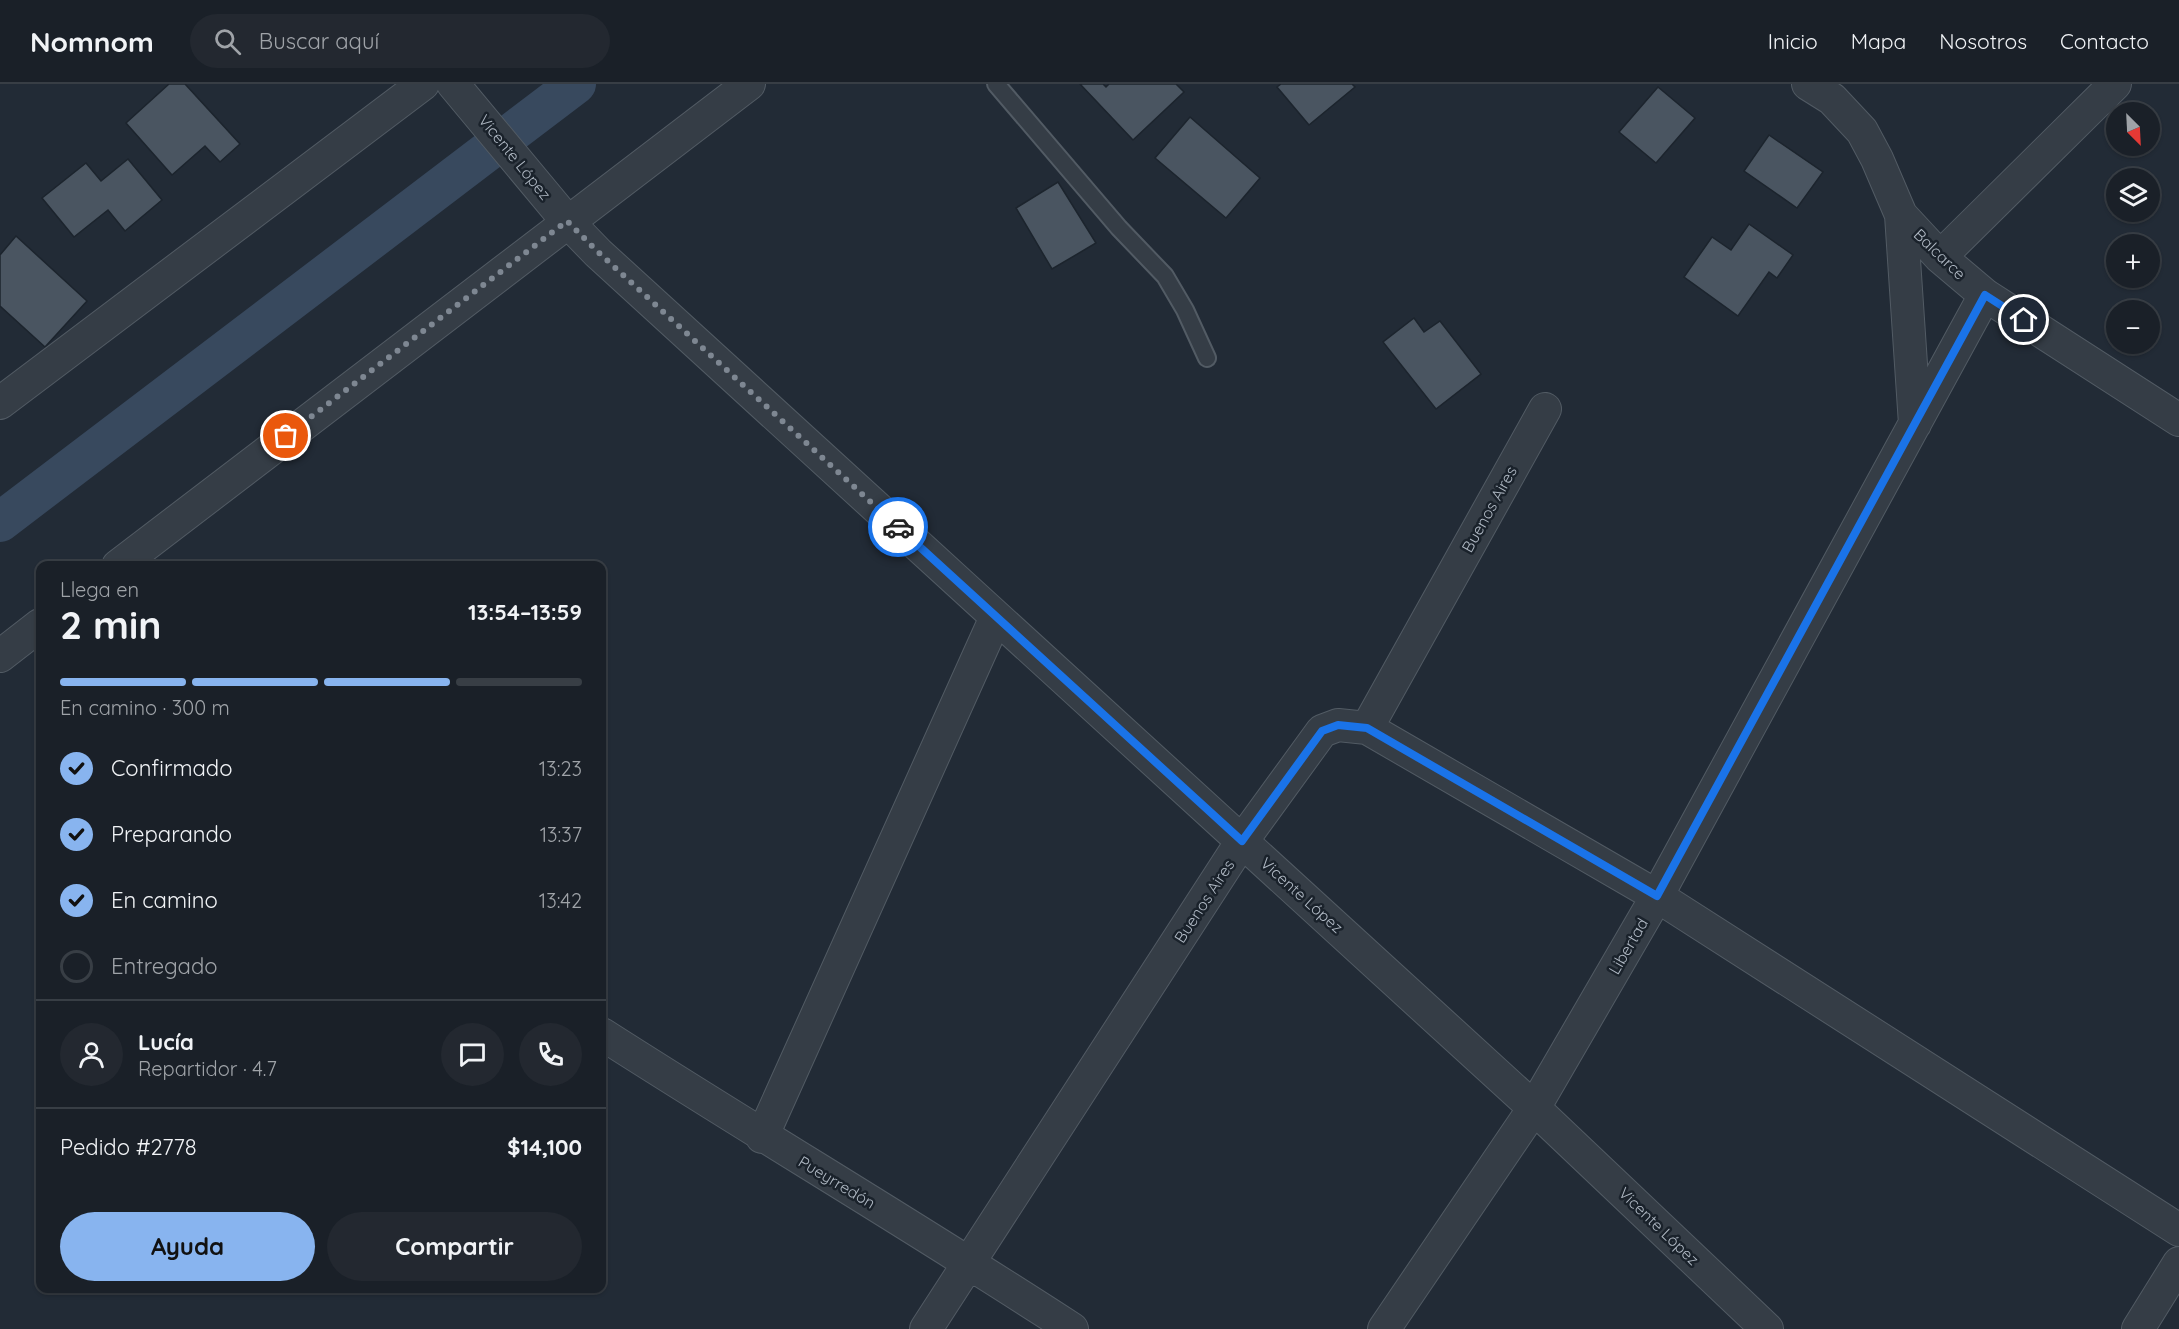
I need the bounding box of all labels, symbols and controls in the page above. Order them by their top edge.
search box [190,14,610,68]
text: Nomnom [30,24,154,59]
icon: search [211,25,244,58]
text: Buscar aquí [259,27,379,55]
text: Inicio [1768,28,1818,54]
text: Mapa [1851,28,1906,54]
text: Nosotros [1939,28,2027,54]
text: Contacto [2060,28,2149,54]
north arrow [2106,102,2160,156]
map controls [2106,102,2160,354]
street label: Vicente López [475,110,555,204]
button: layers [2106,168,2160,222]
street label: Balcarce [1910,224,1970,284]
button: + [2106,234,2160,288]
pin [1998,294,2049,345]
button: − [2106,300,2160,354]
icon: home [2007,303,2040,336]
pin [260,410,311,461]
icon: bag [269,419,302,452]
street label: Buenos Aires [1457,462,1521,556]
courier [868,497,928,557]
icon: car [882,511,915,544]
text: Llega en [60,577,139,602]
text: 13:54–13:59 [468,598,582,626]
text: 2 min [60,600,162,649]
text: En camino · 300 m [60,695,230,720]
icon: check [60,752,93,785]
text: Confirmado [111,754,232,782]
text: 13:23 [539,756,582,781]
icon: check [60,818,93,851]
text: Preparando [111,820,232,848]
text: 13:37 [540,822,582,847]
street label: Vicente López [1257,853,1347,937]
street label: Buenos Aires [1170,856,1238,946]
icon: check [60,884,93,917]
text: En camino [111,886,218,914]
text: 13:42 [539,888,582,913]
street label: Libertad [1604,914,1652,978]
text: Entregado [111,952,218,980]
button: person [60,1023,123,1086]
button: chat [441,1023,504,1086]
button: phone [519,1023,582,1086]
text: Lucía [138,1028,194,1056]
text: Repartidor · 4.7 [138,1056,277,1081]
text: Pedido #2778 [60,1133,197,1161]
text: $14,100 [507,1133,582,1161]
street label: Pueyrredón [795,1151,879,1213]
street label: Vicente López [1615,1183,1703,1269]
button: Ayuda [60,1212,315,1281]
button: Compartir [327,1212,582,1281]

